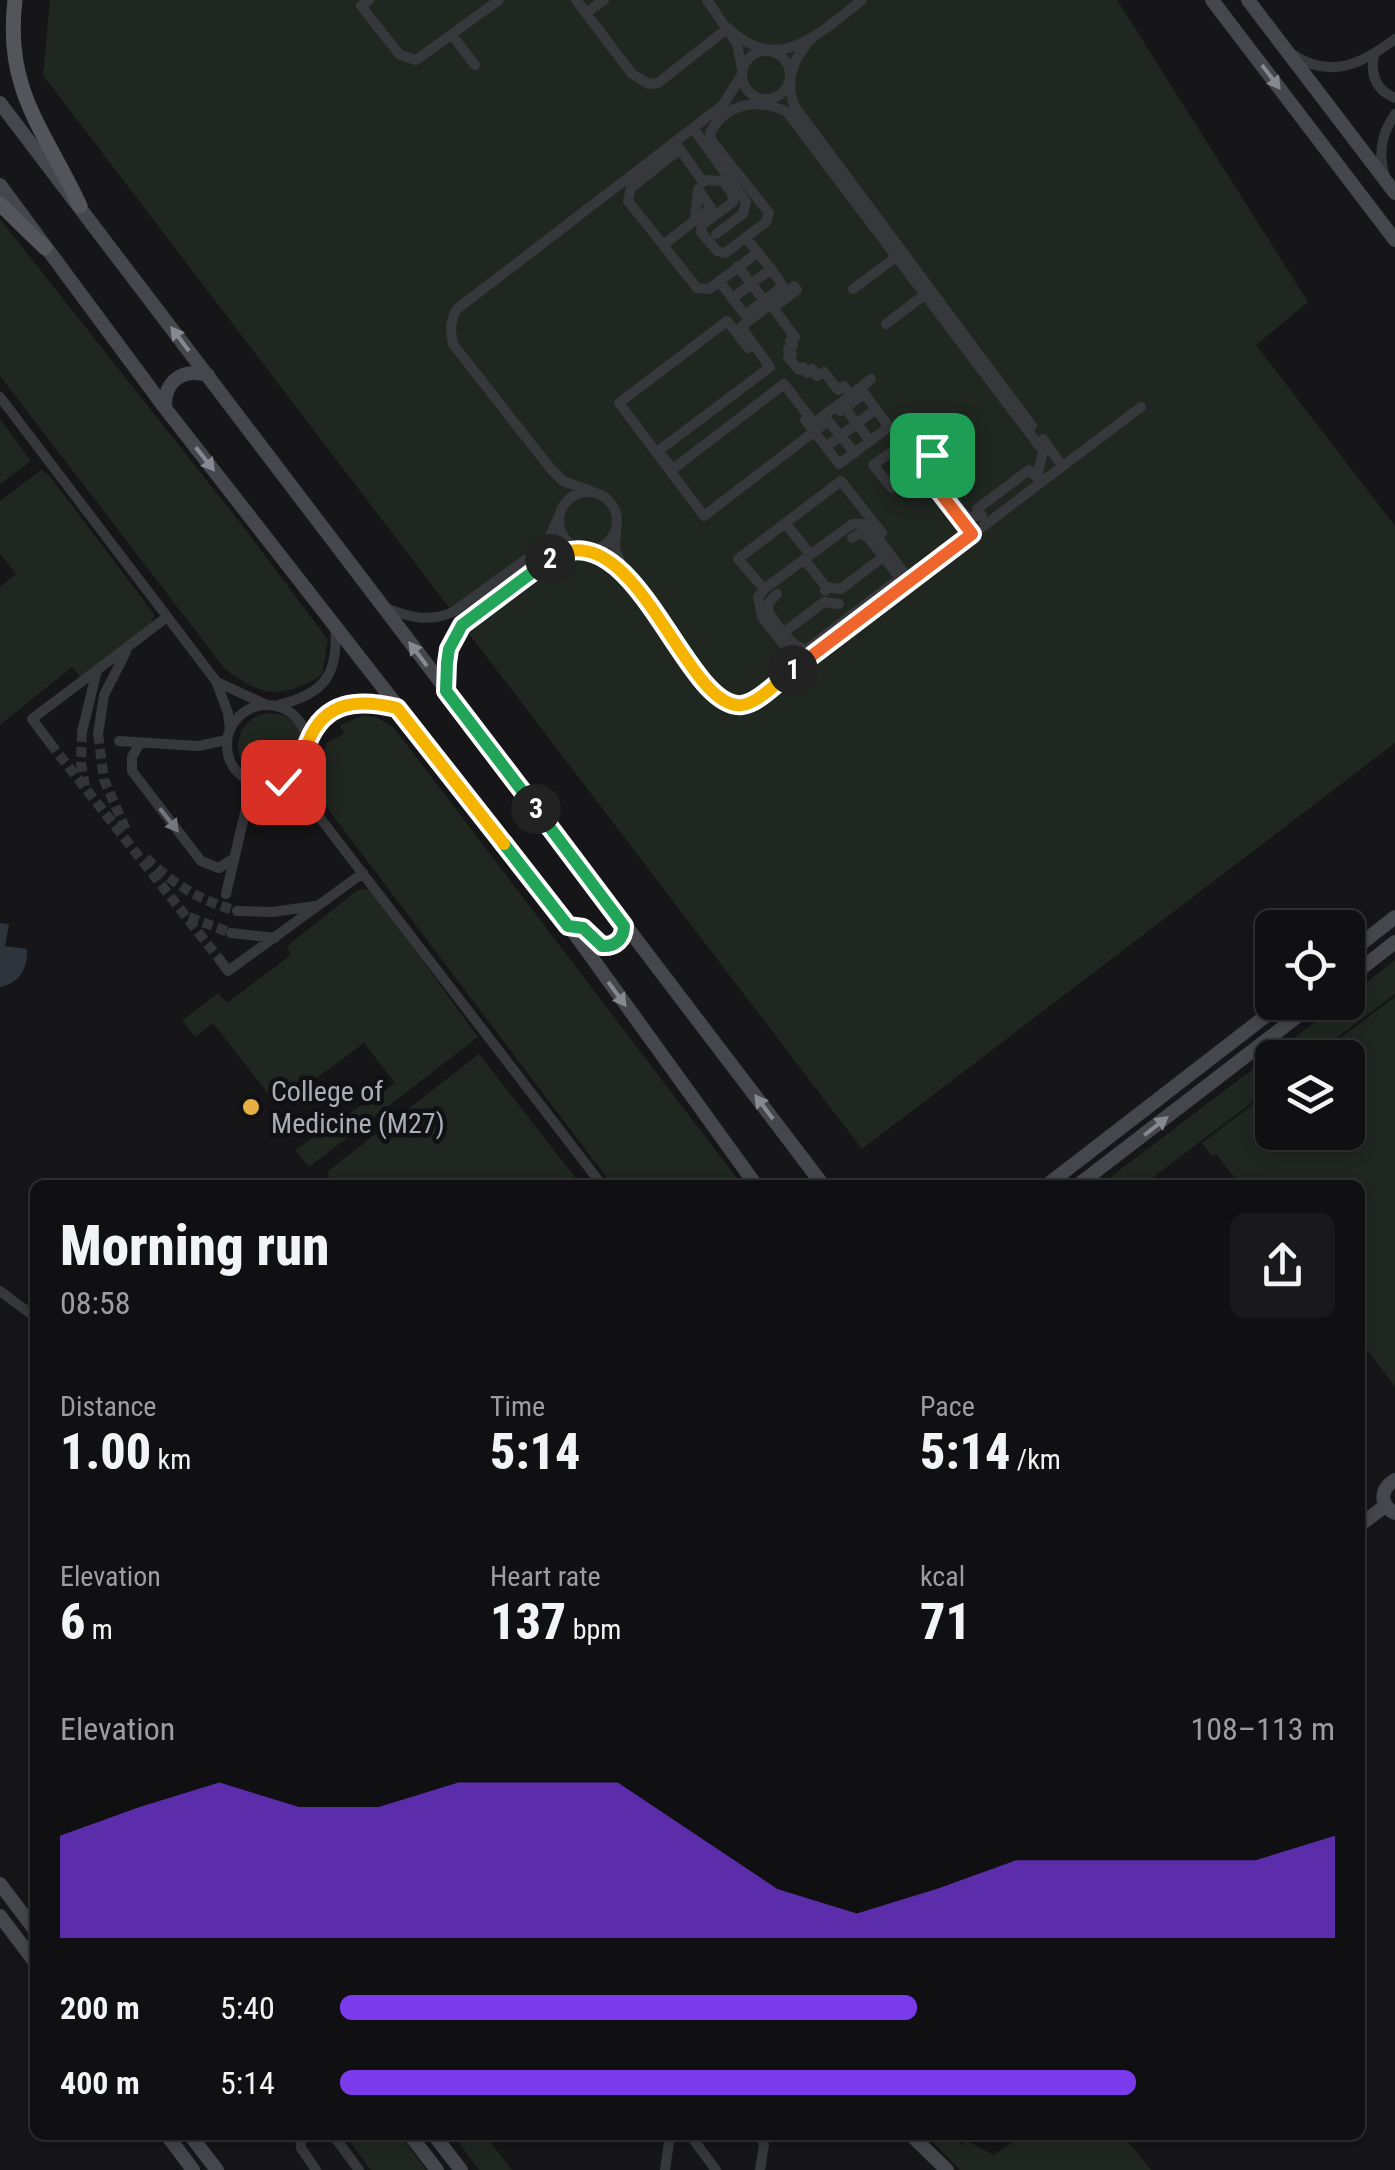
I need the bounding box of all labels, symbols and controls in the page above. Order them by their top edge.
one-way arrow [1260,64,1281,90]
one-way arrow [171,326,191,352]
pin [890,413,975,498]
icon: arrive [905,428,960,483]
one-way arrow [194,446,215,472]
pin: 2 [525,534,575,584]
text: 2 [543,542,557,575]
one-way arrow [409,641,429,667]
pin: 1 [768,645,818,695]
text: 1 [786,653,800,686]
pin [241,740,326,825]
icon: check [256,755,311,810]
pin: 3 [511,784,561,834]
text: 3 [529,792,543,825]
one-way arrow [158,806,179,832]
map controls [1255,910,1365,1150]
button: locate [1255,910,1365,1020]
one-way arrow [607,980,627,1007]
button: layers [1255,1040,1365,1150]
place label: College of Medicine (M27) [271,1075,445,1140]
one-way arrow [753,1095,774,1121]
marker: College of Medicine (M27) [240,1096,262,1118]
one-way arrow [1143,1116,1169,1137]
button: share [1230,1213,1335,1318]
text: Morning run [60,1214,329,1278]
text: 08:58 [60,1284,131,1322]
text: Distance [60,1390,157,1423]
text: Time [490,1390,545,1423]
text: Pace [920,1390,975,1423]
text: 1.00 [60,1423,151,1481]
text: 5:14 [490,1423,580,1481]
text: 5:14 [920,1423,1010,1481]
text: km [151,1443,191,1476]
text: /km [1010,1443,1061,1476]
text: Elevation [60,1560,161,1593]
text: Heart rate [490,1560,601,1593]
text: kcal [920,1560,965,1593]
text: 6 [60,1593,85,1651]
text: 137 [490,1593,566,1651]
text: 71 [920,1593,971,1651]
text: m [85,1613,113,1646]
text: bpm [566,1613,621,1646]
text: Elevation [60,1710,175,1748]
text: 108–113 m [1190,1710,1335,1748]
text: 200 m [60,1989,140,2027]
text: 5:40 [220,1989,275,2027]
text: 400 m [60,2064,140,2102]
text: 5:14 [220,2064,275,2102]

